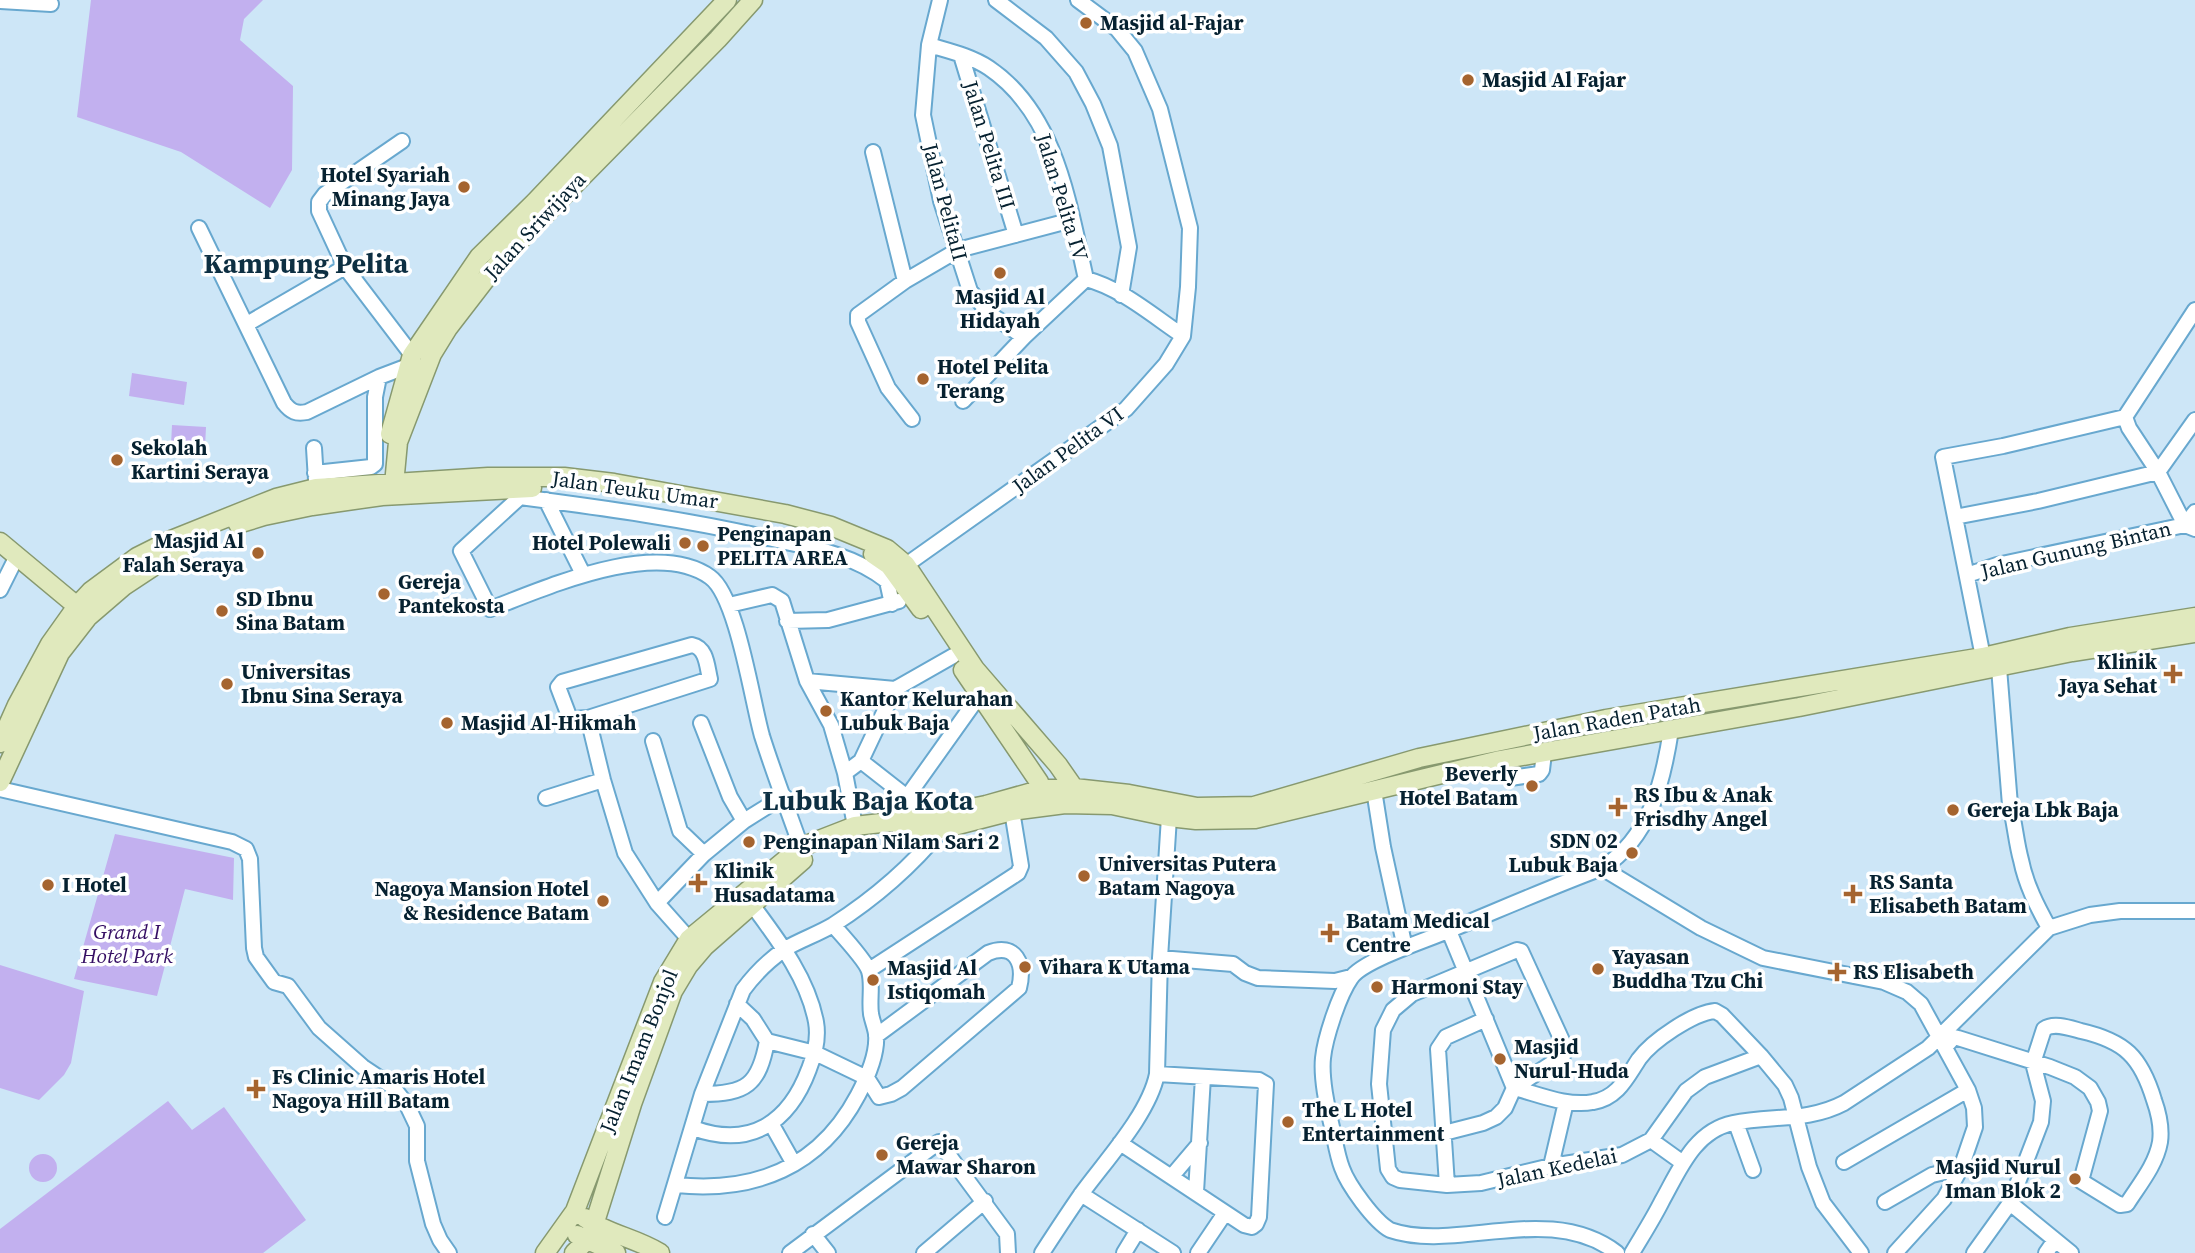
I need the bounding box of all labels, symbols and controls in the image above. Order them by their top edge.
place label: Masjid al-Fajar [1100,8,1244,37]
marker: Masjid al-Fajar [1078,15,1094,31]
place label: Masjid Al Fajar [1482,65,1626,94]
marker: Masjid Al Fajar [1460,72,1476,88]
street label: Jalan Pelita III [956,76,1023,213]
street label: Jalan Pelita IV [1029,129,1096,264]
street label: Jalan PelitaII [916,139,975,264]
place label: Hotel Syariah Minang Jaya [320,160,451,213]
street label: Jalan Sriwijaya [476,165,592,287]
marker: Hotel Syariah Minang Jaya [456,179,472,195]
district label: Kampung Pelita [204,244,409,282]
marker: Masjid Al Hidayah [992,265,1008,281]
place label: Masjid Al Hidayah [955,282,1045,335]
place label: Hotel Pelita Terang [937,352,1050,405]
marker: Hotel Pelita Terang [915,371,931,387]
street label: Jalan Pelita VI [1005,399,1129,500]
place label: Sekolah Kartini Seraya [131,433,270,486]
marker: Sekolah Kartini Seraya [109,452,125,468]
street label: Jalan Teuku Umar [549,463,720,516]
street label: Jalan Gunung Bintan [1977,513,2174,586]
place label: Penginapan PELITA AREA [717,519,848,572]
place label: Masjid Al Falah Seraya [122,526,245,579]
place label: Hotel Polewali [532,528,671,557]
marker: Hotel Polewali [677,535,693,551]
marker: Penginapan PELITA AREA [695,538,711,554]
marker: Masjid Al Falah Seraya [250,545,266,561]
place label: Gereja Pantekosta [398,567,506,620]
place label: SD Ibnu Sina Batam [236,584,345,637]
marker: Gereja Pantekosta [376,586,392,602]
marker: SD Ibnu Sina Batam [214,603,230,619]
place label: Klinik Jaya Sehat [2057,647,2157,700]
place label: Universitas Ibnu Sina Seraya [241,657,403,710]
marker: Klinik Jaya Sehat [2163,664,2183,684]
marker: Universitas Ibnu Sina Seraya [219,676,235,692]
place label: Kantor Kelurahan Lubuk Baja [840,684,1013,737]
street label: Jalan Raden Patah [1530,689,1703,748]
marker: Kantor Kelurahan Lubuk Baja [818,703,834,719]
place label: Masjid Al-Hikmah [461,708,636,737]
marker: Masjid Al-Hikmah [439,715,455,731]
place label: Beverly Hotel Batam [1399,759,1519,812]
marker: Beverly Hotel Batam [1524,778,1540,794]
place label: RS Ibu & Anak Frisdhy Angel [1634,780,1773,833]
district label: Lubuk Baja Kota [762,781,974,819]
place label: Gereja Lbk Baja [1967,795,2120,824]
marker: RS Ibu & Anak Frisdhy Angel [1608,797,1628,817]
marker: Gereja Lbk Baja [1945,802,1961,818]
place label: SDN 02 Lubuk Baja [1509,826,1619,879]
place label: Penginapan Nilam Sari 2 [763,827,999,856]
marker: Penginapan Nilam Sari 2 [741,834,757,850]
marker: SDN 02 Lubuk Baja [1624,845,1640,861]
place label: Universitas Putera Batam Nagoya [1098,849,1277,902]
place label: Klinik Husadatama [714,856,836,909]
place label: RS Santa Elisabeth Batam [1869,867,2027,920]
marker: Universitas Putera Batam Nagoya [1076,868,1092,884]
place label: I Hotel [62,870,127,899]
marker: Klinik Husadatama [688,873,708,893]
place label: Nagoya Mansion Hotel & Residence Batam [375,874,589,927]
marker: I Hotel [40,877,56,893]
marker: RS Santa Elisabeth Batam [1843,884,1863,904]
marker: Nagoya Mansion Hotel & Residence Batam [595,893,611,909]
place label: Batam Medical Centre [1346,906,1490,959]
park label: Grand I Hotel Park [80,917,173,970]
marker: Batam Medical Centre [1320,923,1340,943]
place label: Yayasan Buddha Tzu Chi [1612,942,1763,995]
place label: Vihara K Utama [1039,952,1191,981]
place label: Masjid Al Istiqomah [887,953,986,1006]
place label: RS Elisabeth [1853,957,1974,986]
marker: Vihara K Utama [1017,959,1033,975]
marker: Yayasan Buddha Tzu Chi [1590,961,1606,977]
marker: RS Elisabeth [1827,962,1847,982]
street label: Jalan Imam Bonjol [592,965,685,1138]
marker: Masjid Al Istiqomah [865,972,881,988]
place label: Harmoni Stay [1391,972,1524,1001]
marker: Harmoni Stay [1369,979,1385,995]
place label: Masjid Nurul-Huda [1514,1032,1630,1085]
marker: Masjid Nurul-Huda [1492,1051,1508,1067]
place label: Fs Clinic Amaris Hotel Nagoya Hill Batam [272,1062,485,1115]
marker: Fs Clinic Amaris Hotel Nagoya Hill Batam [246,1079,266,1099]
place label: The L Hotel Entertainment [1302,1095,1445,1148]
marker: The L Hotel Entertainment [1280,1114,1296,1130]
place label: Gereja Mawar Sharon [896,1128,1036,1181]
street label: Jalan Kedelai [1493,1141,1620,1195]
marker: Gereja Mawar Sharon [874,1147,890,1163]
place label: Masjid Nurul Iman Blok 2 [1935,1152,2061,1205]
marker: Masjid Nurul Iman Blok 2 [2067,1171,2083,1187]

